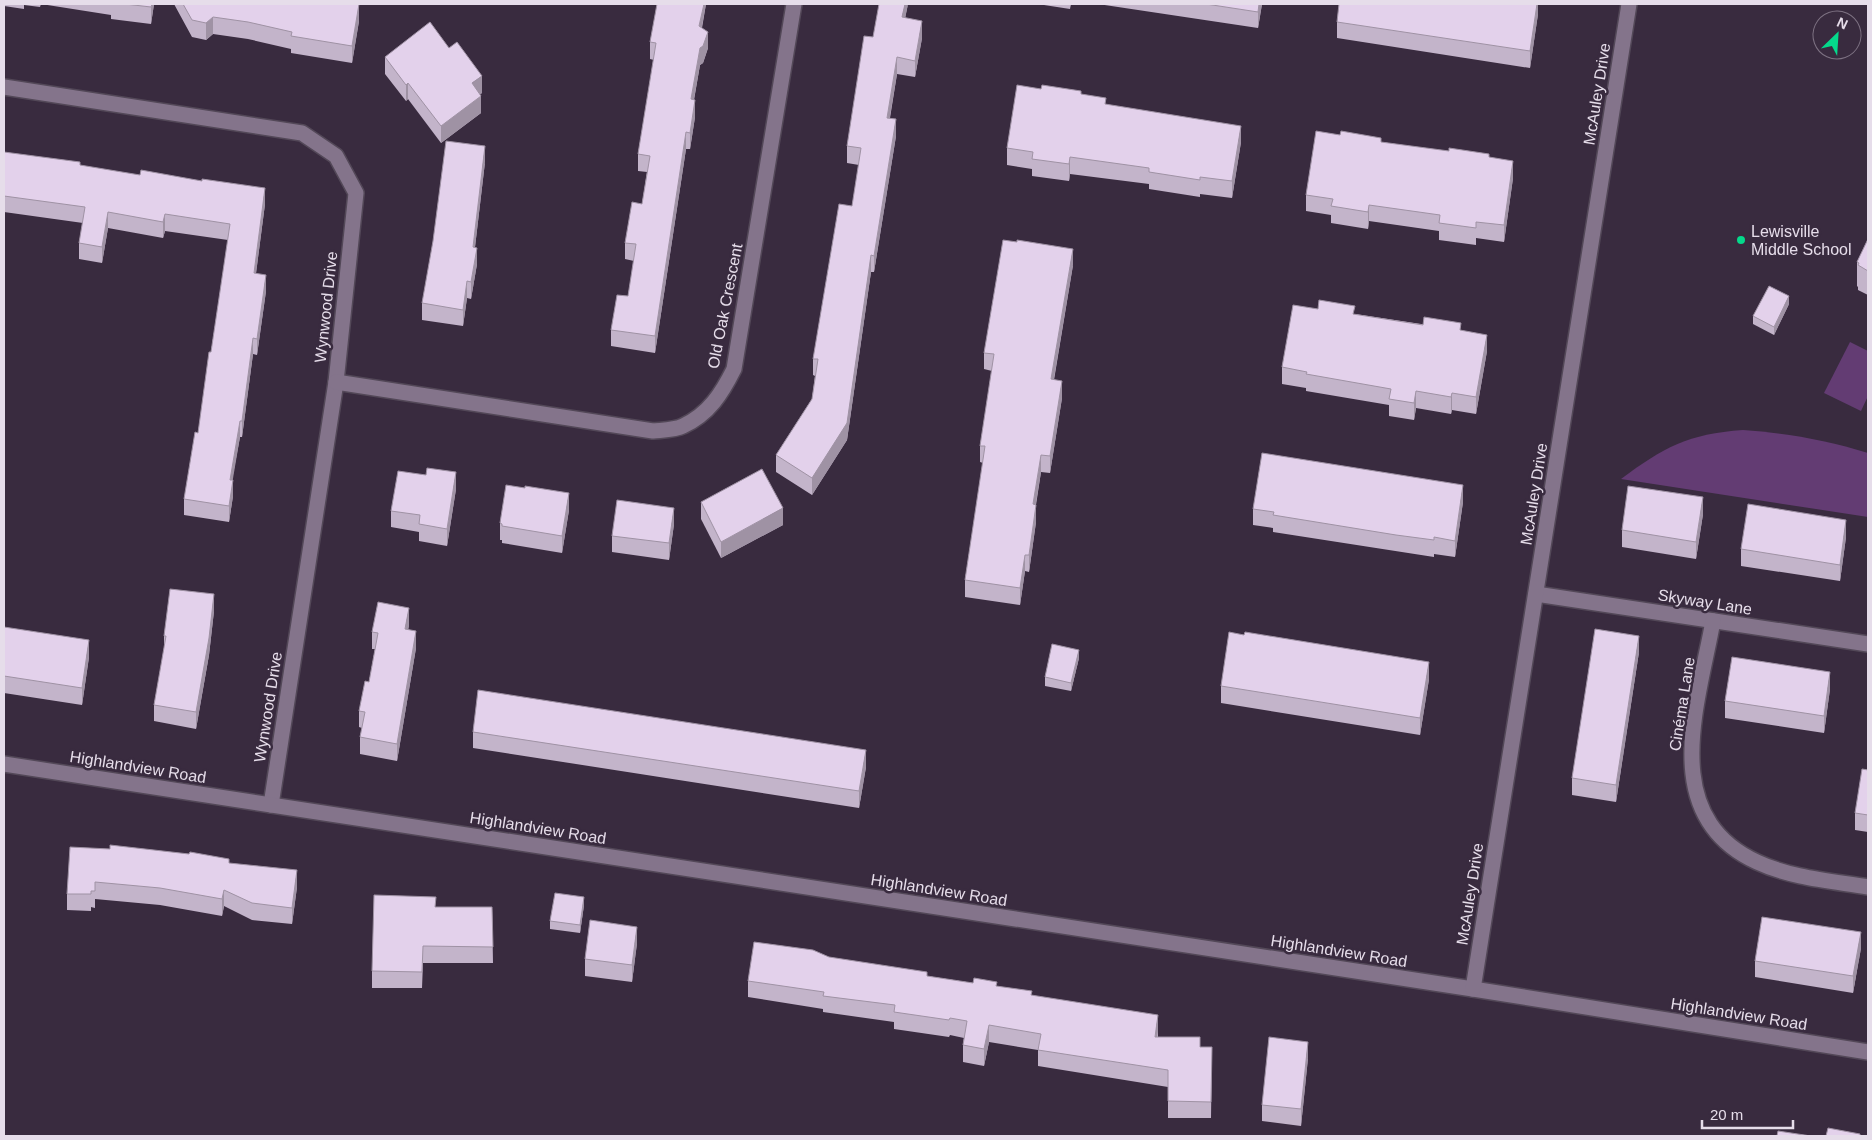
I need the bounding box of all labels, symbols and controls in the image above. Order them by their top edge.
north arrow [1812,10,1862,60]
text: N [1835,14,1850,33]
street label: McAuley Drive [1581,42,1613,146]
place label: Lewisville Middle School [1751,223,1852,258]
marker: Lewisville Middle School [1735,234,1747,246]
street label: Old Oak Crescent [705,241,746,370]
street label: Wynwood Drive [312,250,340,364]
street label: McAuley Drive [1518,442,1550,546]
street label: Skyway Lane [1657,586,1753,618]
street label: Wynwood Drive [251,650,285,764]
street label: Cinéma Lane [1666,656,1698,752]
street label: Highlandview Road [69,748,207,786]
street label: Highlandview Road [469,809,607,847]
street label: McAuley Drive [1454,842,1486,946]
street label: Highlandview Road [870,871,1008,909]
street label: Highlandview Road [1270,932,1408,970]
street label: Highlandview Road [1670,995,1808,1033]
scale bar [1702,1098,1793,1130]
text: 20 m [1710,1106,1743,1123]

